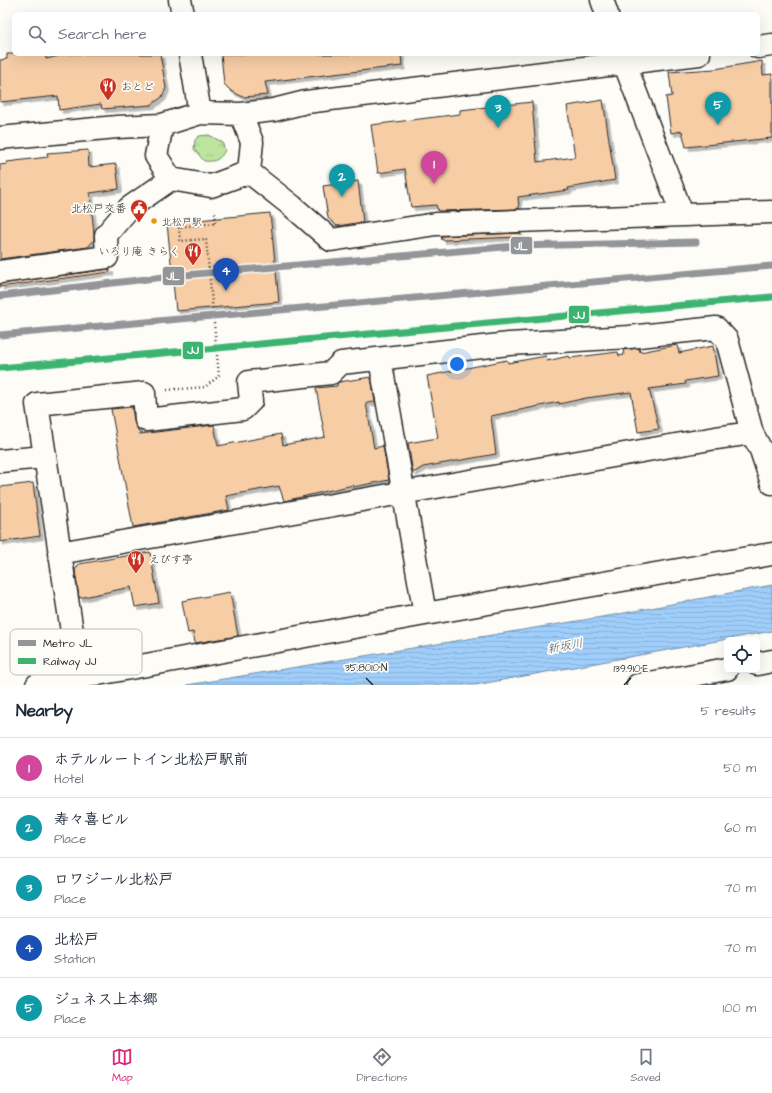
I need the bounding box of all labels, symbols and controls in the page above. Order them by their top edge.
search box [12,12,760,56]
icon: search [26,23,48,45]
text: Search here [58,24,147,45]
restaurant icon: おとど [98,76,118,101]
place label: おとど [121,79,154,94]
pin: 5 [705,92,731,125]
pin: 3 [485,95,511,128]
pin: 1 [421,151,447,184]
pin: 2 [329,164,355,197]
public building icon: 北松戸交番 [129,198,149,223]
place label: 北松戸交番 [71,201,126,216]
place label: 北松戸駅 [162,215,202,229]
marker: 北松戸駅 [149,216,159,226]
line badge: JL [510,236,533,255]
text: JL [513,239,528,254]
restaurant icon: いろり庵 きらく [183,241,203,266]
place label: いろり庵 きらく [99,244,180,259]
pin: 4 [213,258,239,291]
line badge: JL [162,266,185,286]
text: JL [165,269,180,284]
line badge: JJ [568,305,590,324]
text: JJ [572,308,585,323]
line badge: JJ [182,341,204,360]
text: JJ [186,343,199,358]
your location [447,354,467,374]
restaurant icon: えびす亭 [126,549,146,574]
place label: えびす亭 [149,552,193,567]
legend [10,629,142,675]
water label: 新坂川 [546,635,584,658]
text: Metro JL [43,636,93,651]
map controls [724,637,760,673]
button: locate [724,637,760,673]
text: Railway JJ [43,654,97,670]
text: 35.8010°N [345,661,387,675]
text: 139.910°E [614,662,649,676]
text: Nearby [16,699,73,723]
text: 5 results [700,702,756,720]
text: ホテルルートイン北松戸駅前 [54,749,249,770]
text: 1 [28,759,30,777]
text: 50 m [723,759,756,777]
text: Hotel [54,770,84,788]
text: 寿々喜ビル [54,809,129,830]
text: 2 [25,819,33,837]
text: 60 m [724,819,756,837]
text: Place [54,830,86,848]
text: ロワジール北松戸 [54,869,173,890]
text: 3 [26,879,32,897]
text: 70 m [724,879,756,897]
text: Place [54,890,86,908]
text: 北松戸 [54,929,99,950]
text: 4 [25,939,33,957]
text: 70 m [724,939,756,957]
text: Station [54,950,95,968]
text: ジュネス上本郷 [54,989,158,1010]
text: 5 [24,999,34,1017]
text: 100 m [723,999,756,1017]
text: Place [54,1010,86,1028]
tab: Map [111,1046,133,1085]
tab: Directions [356,1046,408,1085]
tab: Saved [631,1046,661,1085]

